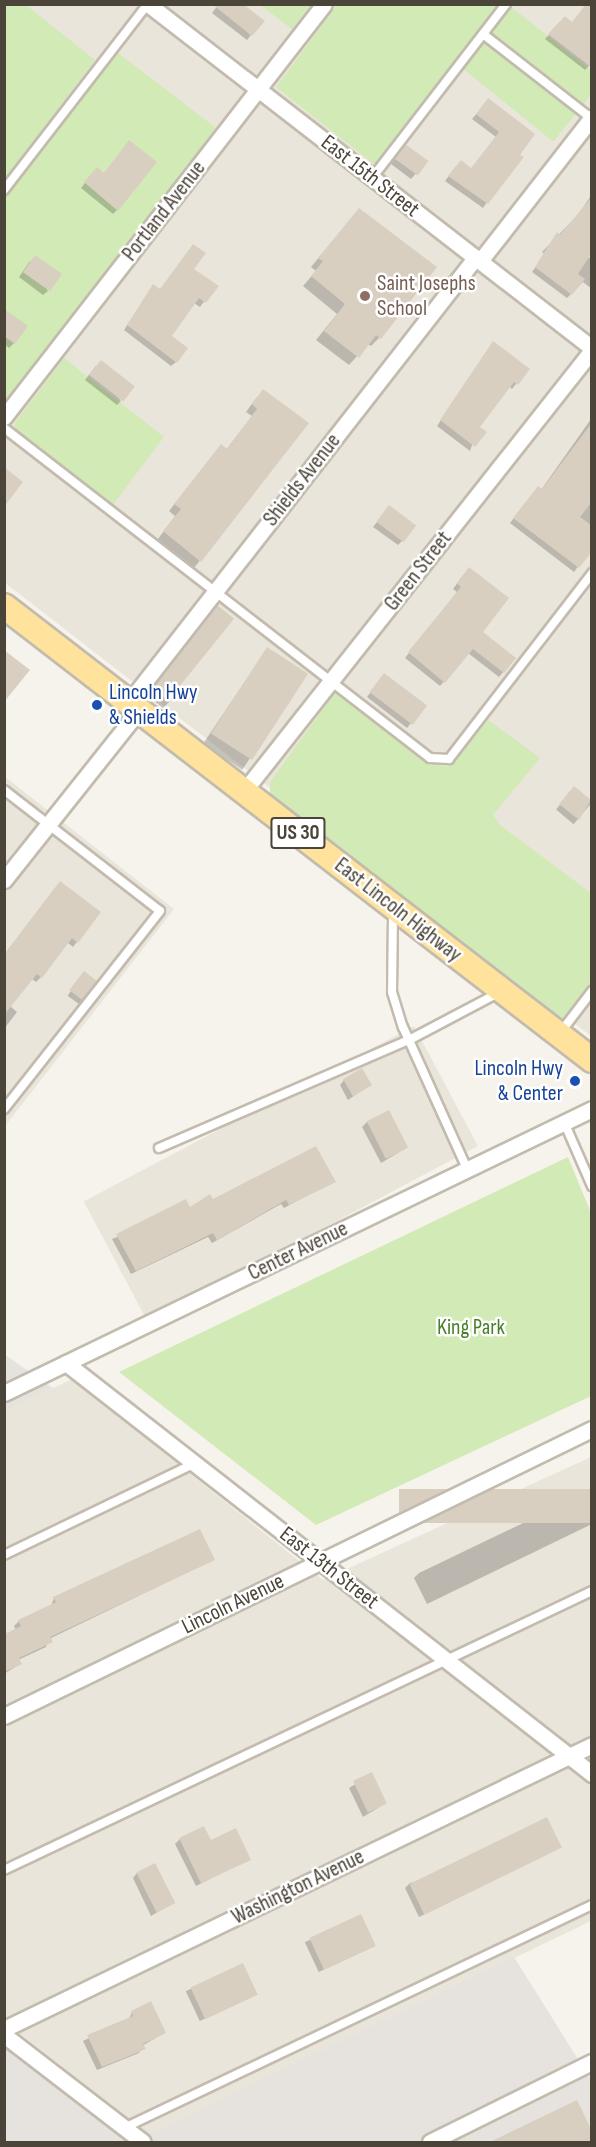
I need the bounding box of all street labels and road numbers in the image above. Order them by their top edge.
street label: East 15th Street [315,129,425,223]
street label: Portland Avenue [117,156,211,266]
street label: Shields Avenue [258,428,346,532]
street label: Green Street [379,526,457,616]
road number: US 30 [270,815,326,851]
street label: East Lincoln Highway [329,852,467,968]
street label: Center Avenue [244,1215,352,1287]
street label: East 13th Street [274,1521,384,1615]
street label: Lincoln Avenue [178,1568,288,1640]
street label: Washington Avenue [227,1844,369,1930]

